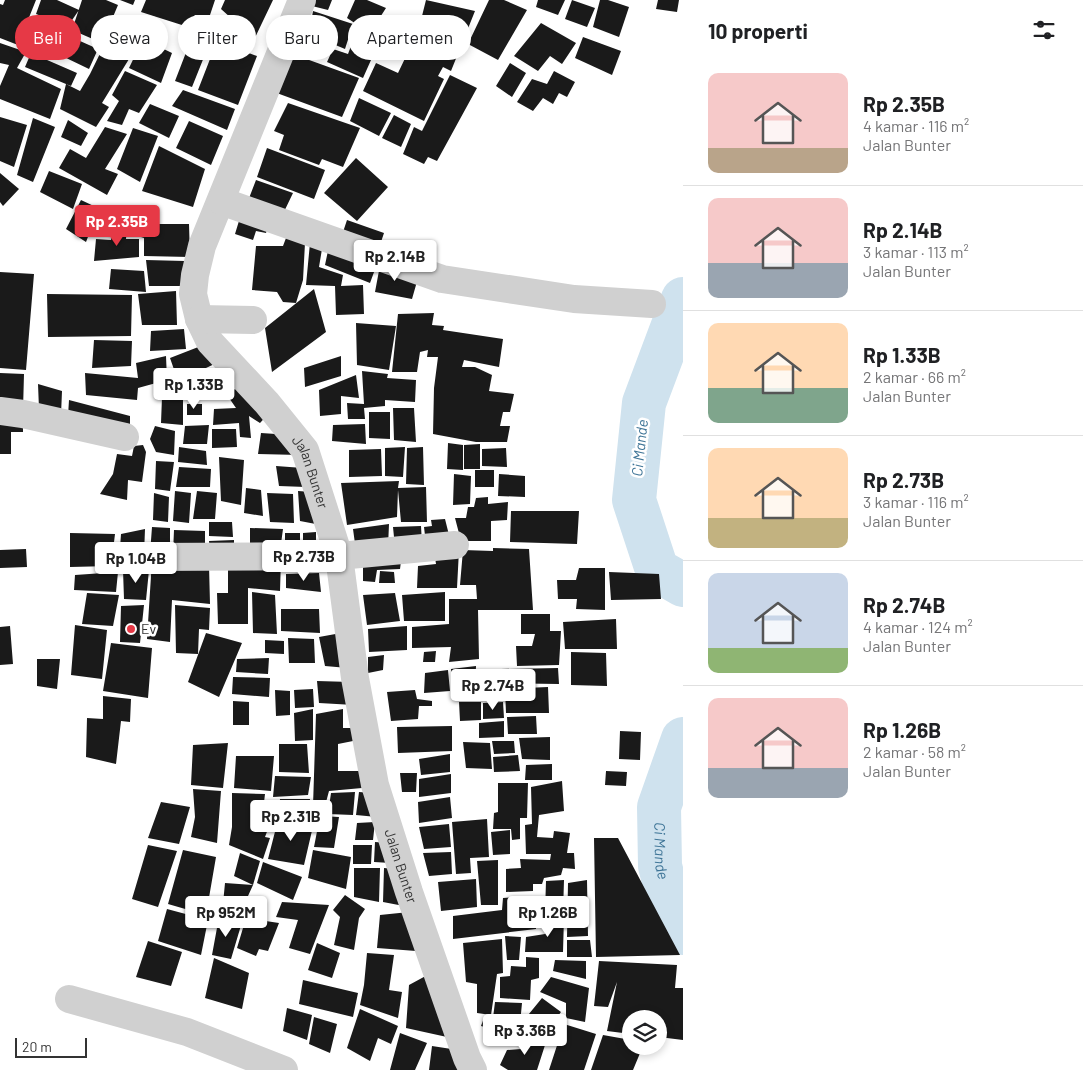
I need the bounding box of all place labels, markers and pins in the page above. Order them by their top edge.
pin: Rp 2.35B [65,204,169,247]
pin: Rp 2.14B [343,240,447,282]
pin: Rp 1.33B [142,368,246,410]
pin: Rp 2.73B [252,540,356,582]
pin: Rp 1.04B [84,542,188,584]
place label: Ev [141,620,156,637]
marker: Ev [125,623,137,635]
pin: Rp 2.74B [441,668,545,711]
pin: Rp 2.31B [239,800,343,842]
pin: Rp 952M [180,896,272,938]
pin: Rp 1.26B [496,896,600,938]
pin: Rp 3.36B [473,1014,577,1056]

